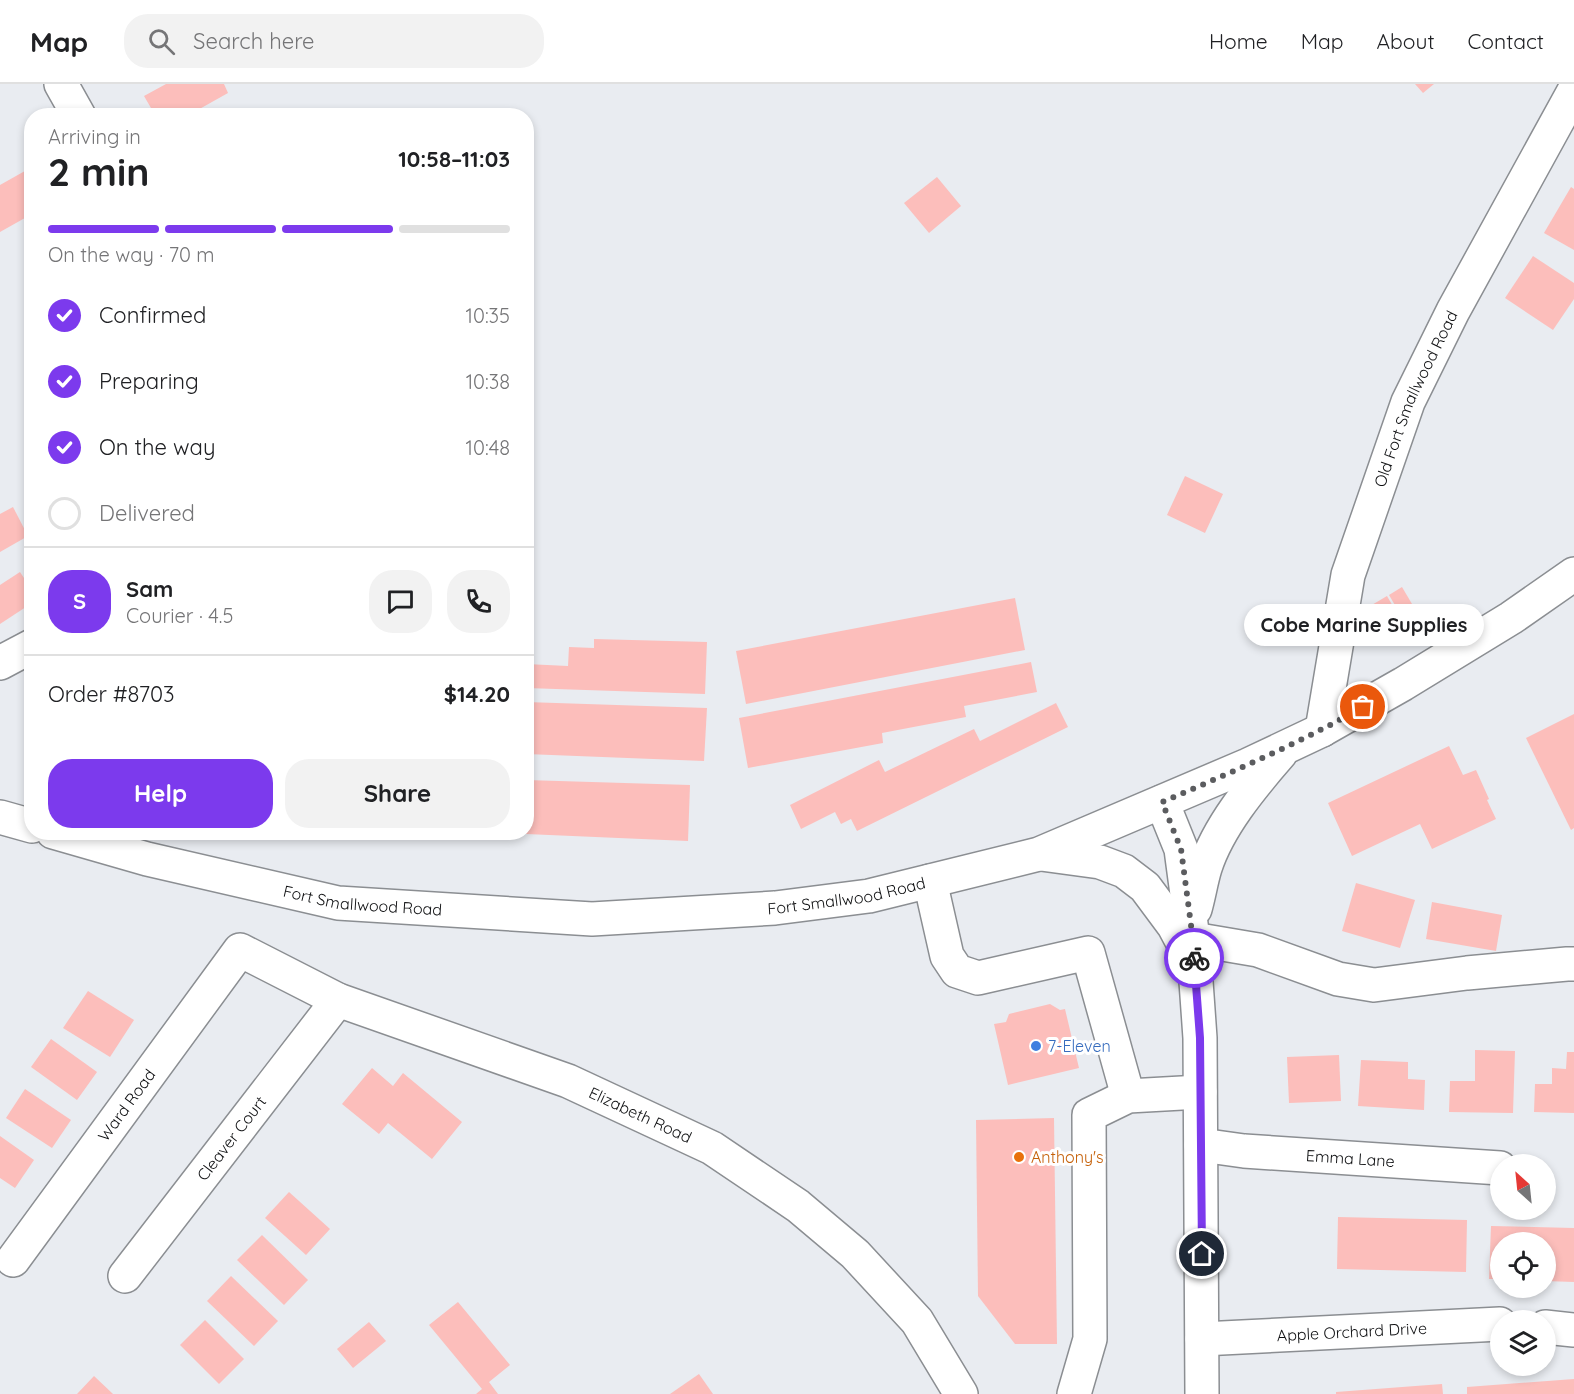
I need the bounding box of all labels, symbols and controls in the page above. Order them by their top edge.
search box [124,14,544,68]
text: Map [30,24,88,59]
icon: search [145,25,178,58]
text: Search here [193,27,315,55]
text: Home [1209,28,1268,54]
text: Map [1301,28,1344,54]
text: About [1377,28,1435,54]
text: Contact [1468,28,1544,54]
text: Arriving in [48,124,141,149]
text: 10:58–11:03 [398,145,510,173]
text: 2 min [48,147,150,196]
text: On the way · 70 m [48,242,215,267]
icon: check [48,299,81,332]
text: Confirmed [99,301,206,329]
text: 10:35 [466,303,510,328]
street label: Old Fort Smallwood Road [1369,307,1462,490]
icon: check [48,365,81,398]
text: Preparing [99,367,199,395]
text: 10:38 [466,369,510,394]
icon: check [48,431,81,464]
text: On the way [99,433,215,461]
text: 10:48 [466,435,510,460]
text: Delivered [99,499,195,527]
button: chat [369,570,432,633]
button: phone [447,570,510,633]
text: Sam [126,575,173,603]
text: S [73,587,86,615]
text: Courier · 4.5 [126,603,233,628]
callout: Cobe Marine Supplies [1243,605,1483,647]
text: Cobe Marine Supplies [1261,612,1468,637]
text: Order #8703 [48,680,175,708]
text: $14.20 [444,680,510,708]
pin [1337,681,1388,732]
icon: bag [1346,690,1379,723]
button: Help [48,759,273,828]
button: Share [285,759,510,828]
street label: Fort Smallwood Road [767,872,927,918]
street label: Fort Smallwood Road [281,881,443,920]
courier [1164,928,1224,988]
icon: bike [1178,942,1211,975]
place label: 7-Eleven [1048,1036,1111,1056]
marker: 7-Eleven [1029,1039,1043,1053]
street label: Ward Road [93,1065,159,1145]
street label: Elizabeth Road [586,1082,695,1147]
street label: Cleaver Court [192,1092,270,1185]
street label: Emma Lane [1305,1145,1395,1171]
place label: Anthony's [1031,1147,1104,1167]
marker: Anthony's [1012,1150,1026,1164]
north arrow [1490,1154,1556,1220]
map controls [1490,1154,1556,1376]
pin [1176,1228,1227,1279]
button: locate [1490,1232,1556,1298]
icon: home [1185,1237,1218,1270]
button: layers [1490,1310,1556,1376]
street label: Apple Orchard Drive [1276,1318,1427,1345]

